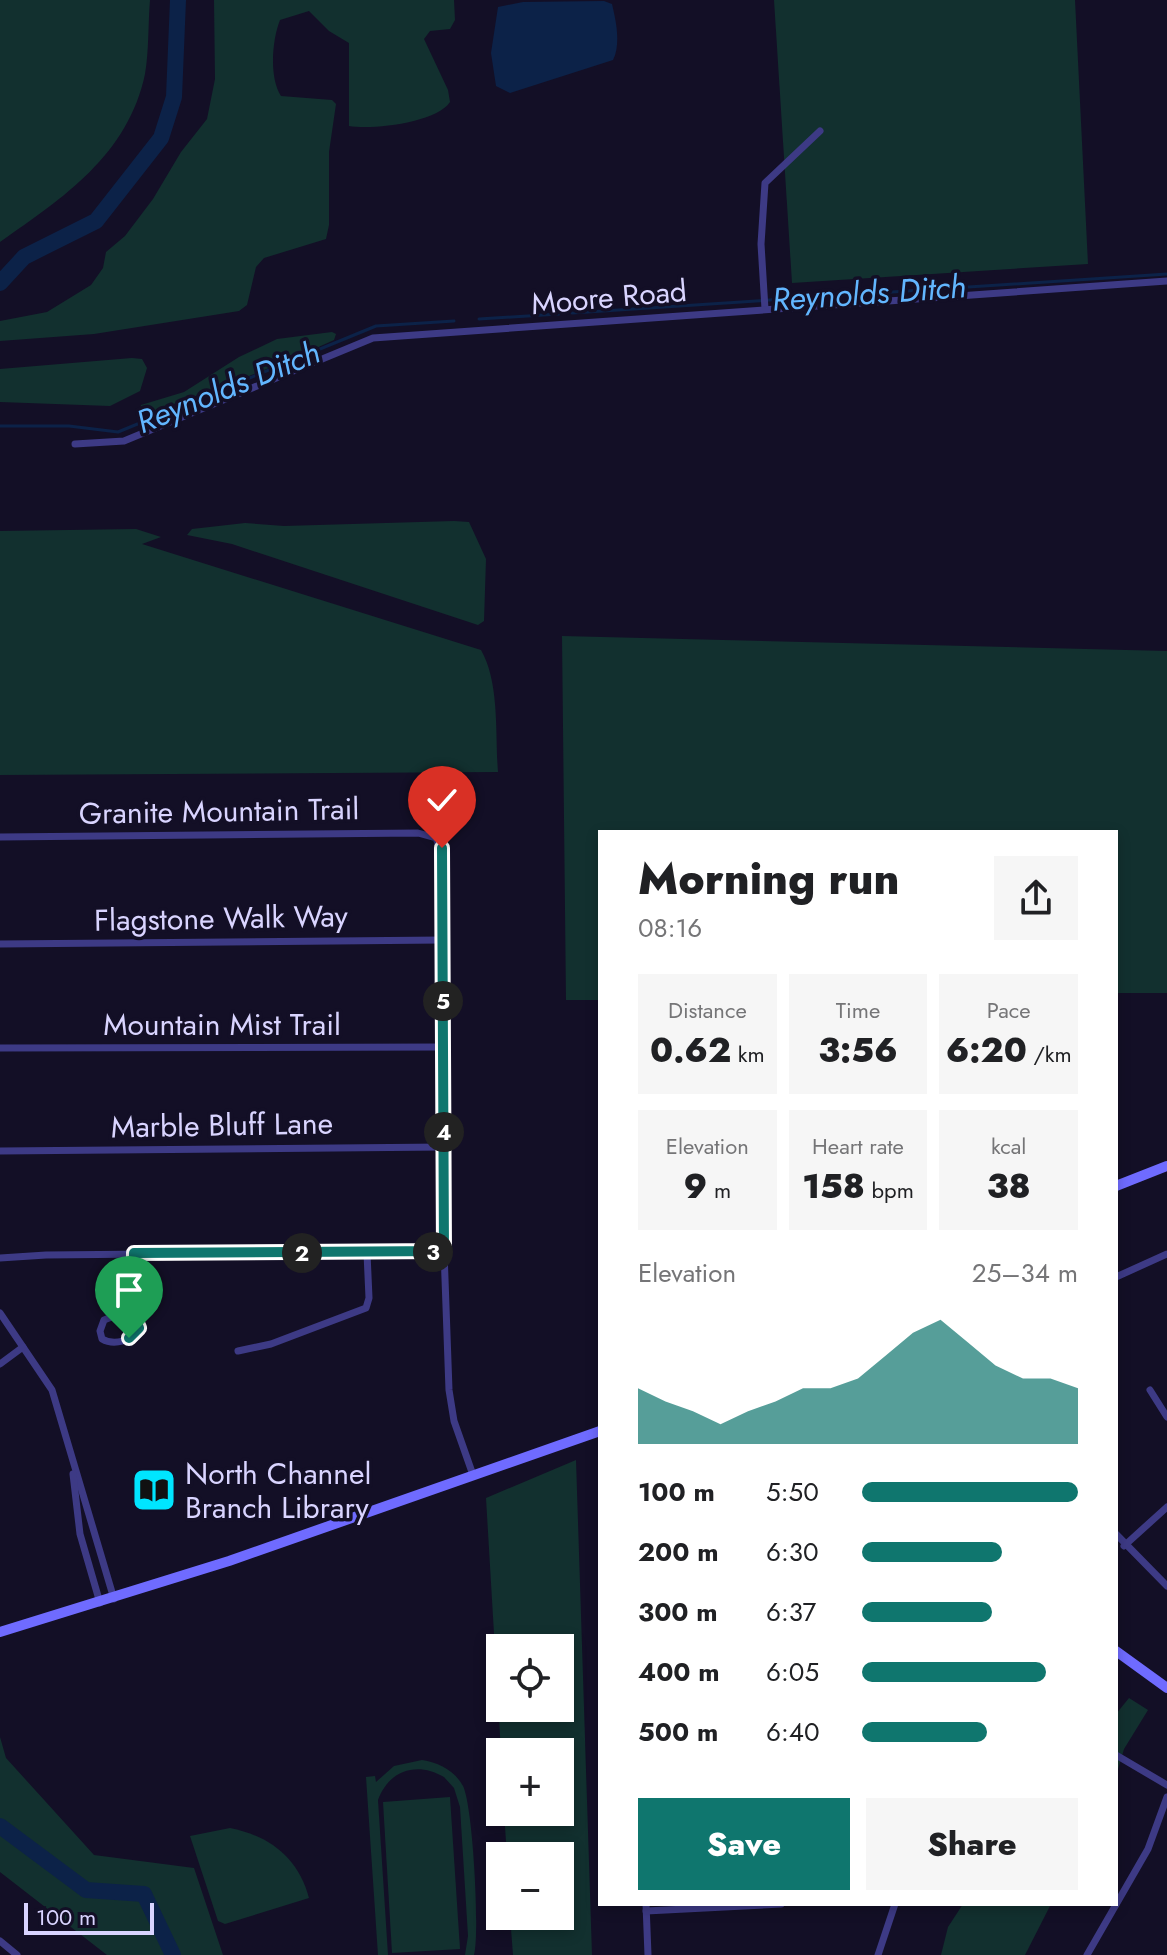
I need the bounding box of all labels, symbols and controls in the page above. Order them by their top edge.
water label: Reynolds Ditch [770,263,968,323]
street label: Moore Road [529,269,689,325]
water label: Reynolds Ditch [129,329,327,445]
pin [408,766,476,848]
icon: check [420,778,464,822]
street label: Granite Mountain Trail [78,787,360,835]
text: Morning run [638,847,900,911]
button: share [994,856,1078,940]
street label: Flagstone Walk Way [94,894,349,942]
text: 08:16 [638,909,702,947]
pin: 5 [423,981,463,1021]
text: 5 [436,985,450,1017]
text: Distance [668,994,747,1026]
text: Time [836,994,880,1026]
text: Pace [987,994,1031,1026]
street label: Mountain Mist Trail [103,1003,341,1046]
text: 0.62 [650,1026,731,1075]
text: 3:56 [818,1026,898,1075]
text: 6:20 [946,1026,1027,1075]
text: km [731,1038,765,1070]
text: /km [1027,1038,1072,1070]
street label: Marble Bluff Lane [111,1102,333,1148]
pin: 4 [424,1112,464,1152]
text: 4 [436,1116,452,1148]
text: Elevation [666,1130,749,1162]
text: Heart rate [812,1130,904,1162]
text: kcal [991,1130,1026,1162]
text: 9 [684,1162,707,1211]
text: 158 [802,1162,865,1211]
text: 38 [987,1162,1031,1211]
text: m [707,1174,731,1206]
text: bpm [865,1174,914,1206]
pin: 3 [413,1232,453,1272]
pin: 2 [282,1233,322,1273]
text: 3 [426,1236,440,1268]
text: 2 [295,1237,309,1269]
text: Elevation [638,1254,736,1292]
text: 25–34 m [972,1254,1078,1292]
pin [95,1256,163,1338]
icon: arrive [107,1268,151,1312]
place label: North Channel Branch Library [185,1452,371,1529]
library icon: North Channel Branch Library [130,1466,178,1514]
text: 100 m [638,1473,715,1511]
text: 5:50 [766,1473,819,1511]
text: 200 m [638,1533,719,1571]
text: 6:30 [766,1533,819,1571]
text: 300 m [638,1593,718,1631]
text: 6:37 [766,1593,816,1631]
map controls [486,1634,574,1930]
button: locate [486,1634,574,1722]
text: 400 m [638,1653,720,1691]
text: 6:05 [766,1653,819,1691]
text: 500 m [638,1713,718,1751]
text: 6:40 [766,1713,820,1751]
button: + [486,1738,574,1826]
button: Save [638,1798,850,1890]
button: Share [866,1798,1078,1890]
button: − [486,1842,574,1930]
scale bar [24,1899,154,1935]
text: 100 m [36,1901,96,1933]

